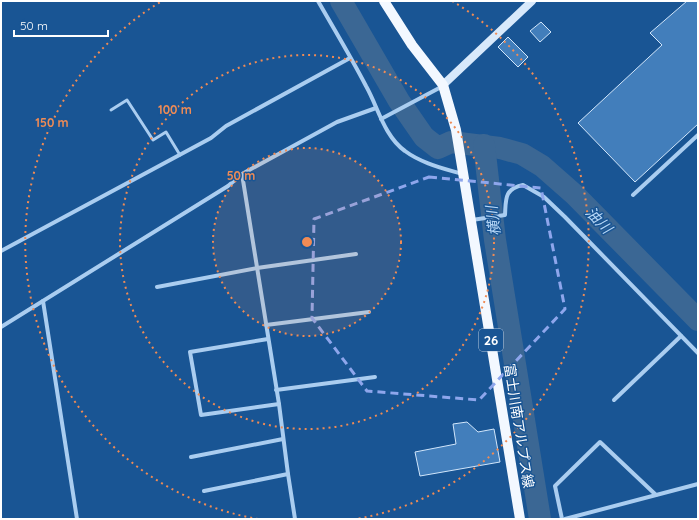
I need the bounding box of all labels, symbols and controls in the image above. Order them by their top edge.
scale bar [14,12,108,38]
text: 50 m [20,18,48,33]
text: 100 m [158,102,192,117]
text: 150 m [35,115,69,130]
text: 50 m [227,168,255,183]
water label: 横川 [481,203,504,237]
water label: 油川 [582,203,618,239]
centre of rings [300,235,314,249]
road number: 26 [479,329,503,351]
street label: 富士川南アルプス線 [500,362,538,490]

